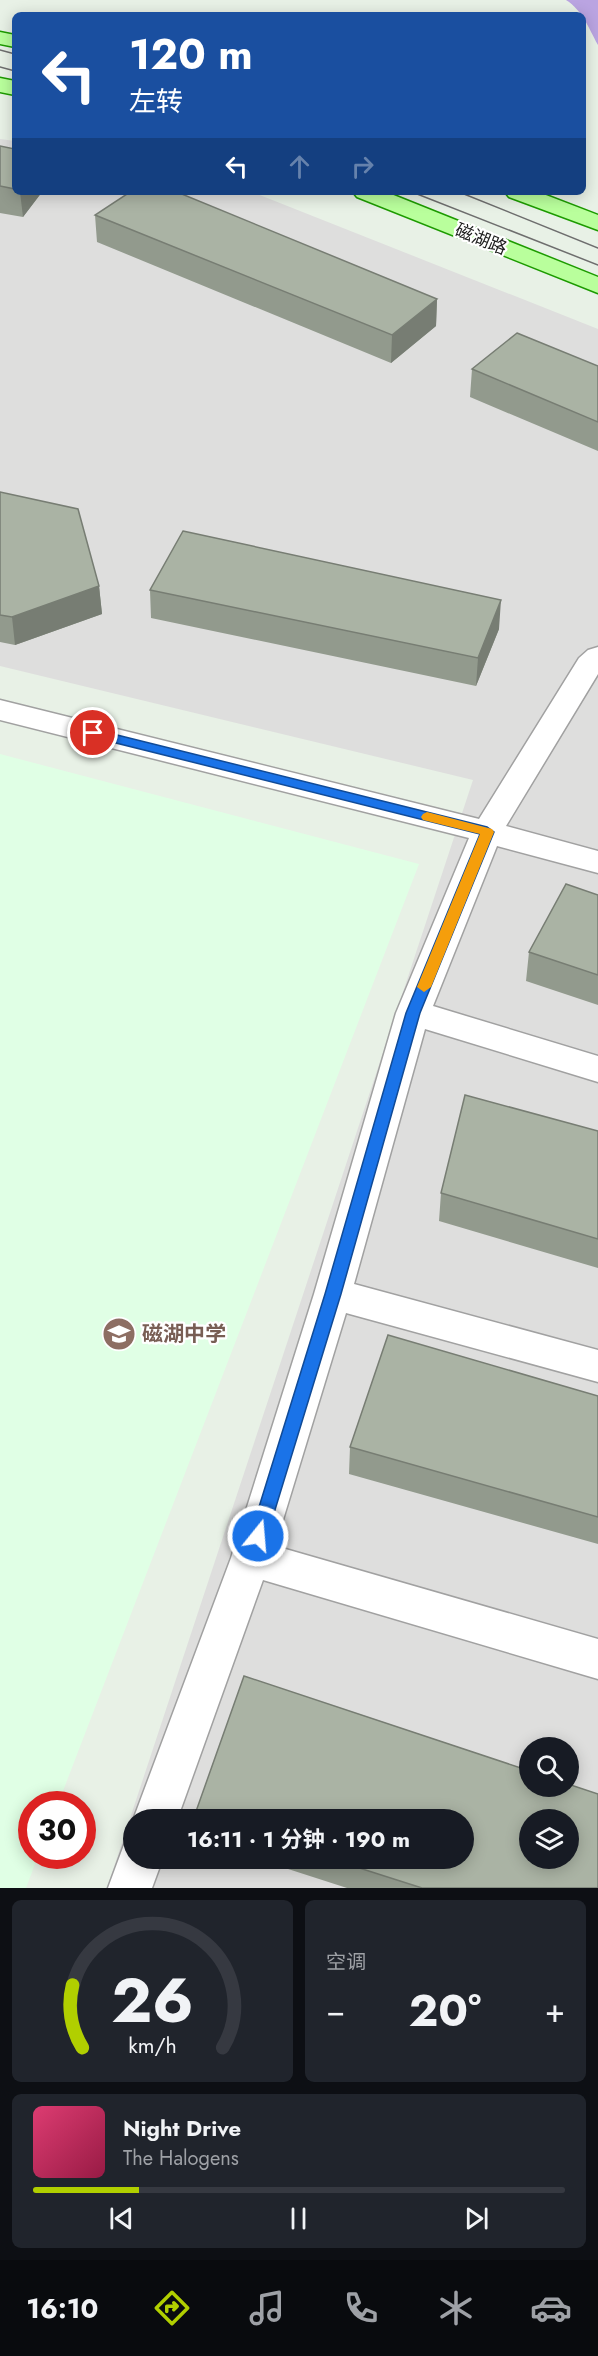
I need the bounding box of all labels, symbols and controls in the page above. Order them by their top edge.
text: 120 m [129,24,253,85]
icon: left [30,36,108,114]
text: 左转 [129,82,183,121]
icon: left [220,150,253,183]
icon: ahead [283,150,316,183]
icon: right [346,150,379,183]
street label: 磁湖路 [451,217,511,261]
pin [67,707,118,758]
icon: arrive [76,716,109,749]
school or university icon: 磁湖中学 [101,1316,137,1352]
place label: 磁湖中学 [142,1319,226,1349]
position arrow [226,1504,290,1568]
map controls [519,1737,579,1869]
button: search [519,1737,579,1797]
speed limit sign: 30 [18,1791,96,1869]
button: layers [519,1809,579,1869]
text: 16:11 · 1 分钟 · 190 m [187,1823,410,1855]
text: 空调 [326,1948,366,1977]
text: 26 [111,1955,194,2045]
text: 20° [409,1978,481,2043]
text: − [326,1987,345,2034]
text: + [545,1987,565,2034]
text: km/h [128,2030,177,2061]
text: Night Drive [123,2112,241,2144]
text: The Halogens [123,2144,239,2173]
icon: previous [105,2202,138,2235]
icon: pause [282,2202,315,2235]
icon: next [460,2202,493,2235]
icon: directions [151,2287,193,2329]
icon: music [246,2287,288,2329]
icon: phone [340,2287,382,2329]
icon: climate [435,2287,477,2329]
icon: car [530,2287,572,2329]
text: 16:10 [26,2289,98,2328]

